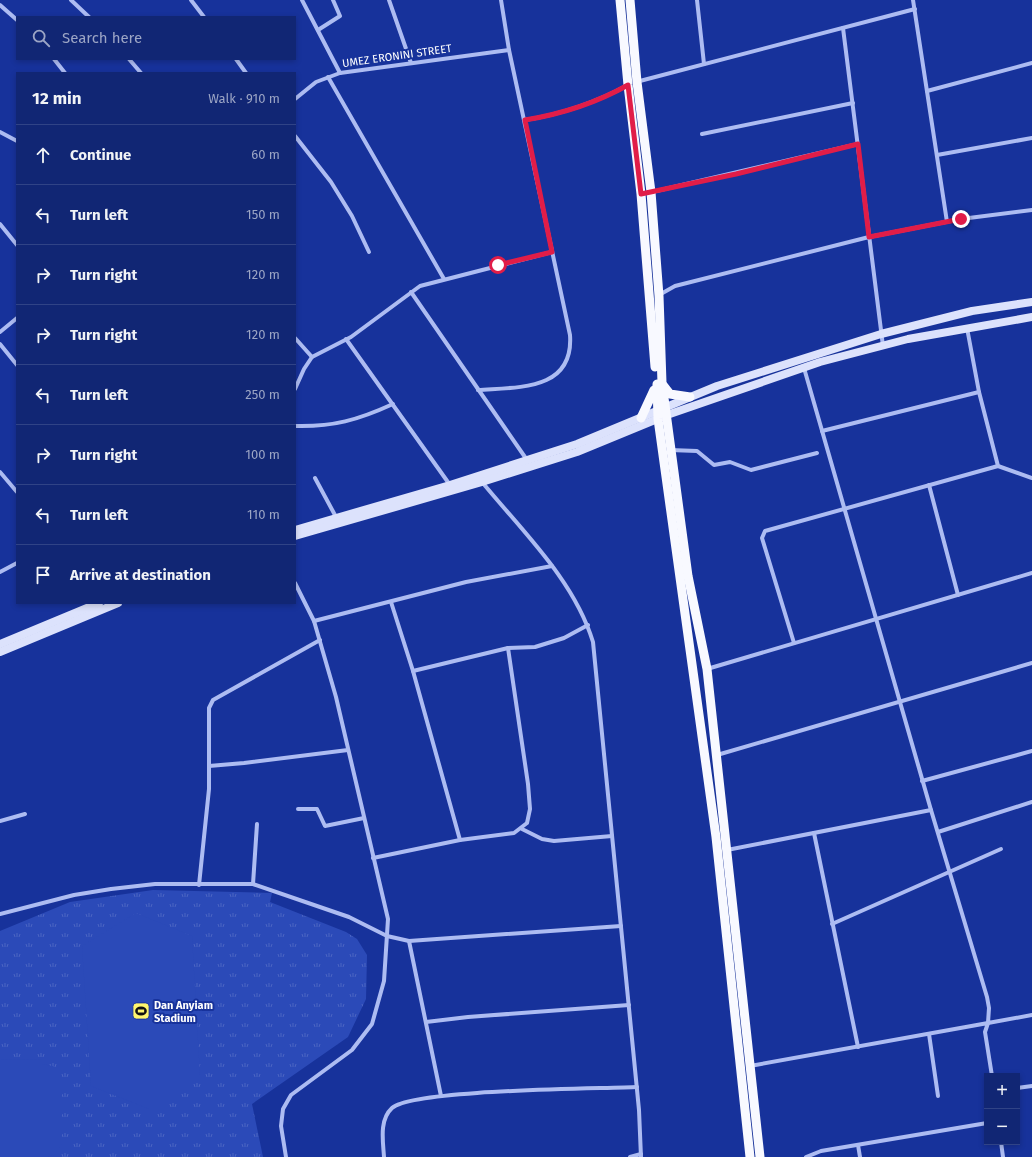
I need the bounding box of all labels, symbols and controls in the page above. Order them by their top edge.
search box [16,16,296,60]
icon: search [30,27,52,49]
text: Search here [62,29,142,47]
street label: UMEZ ERONINI STREET [341,42,453,70]
text: 12 min [32,88,82,109]
text: Walk · 910 m [208,91,280,106]
icon: ahead [32,144,54,166]
text: Continue [70,146,131,164]
text: 60 m [251,147,280,162]
icon: left [32,204,54,226]
text: Turn left [70,206,128,224]
text: 150 m [246,207,280,222]
route end [952,210,970,228]
route start [489,256,507,274]
icon: right [32,264,54,286]
text: Turn right [70,266,137,284]
text: 120 m [246,267,280,282]
icon: right [32,324,54,346]
text: Turn right [70,326,137,344]
text: 120 m [246,327,280,342]
icon: left [32,384,54,406]
text: Turn left [70,386,128,404]
text: 250 m [245,387,280,402]
icon: right [32,444,54,466]
text: Turn right [70,446,137,464]
text: 100 m [245,447,280,462]
icon: left [32,504,54,526]
text: Turn left [70,506,128,524]
text: 110 m [247,507,280,522]
icon: arrive [32,564,54,586]
text: Arrive at destination [70,566,211,584]
place label: Dan Anyiam Stadium [154,999,213,1025]
sports icon: Dan Anyiam Stadium [131,1001,151,1021]
map controls [984,1073,1020,1145]
button: + [984,1073,1020,1109]
button: − [984,1109,1020,1145]

